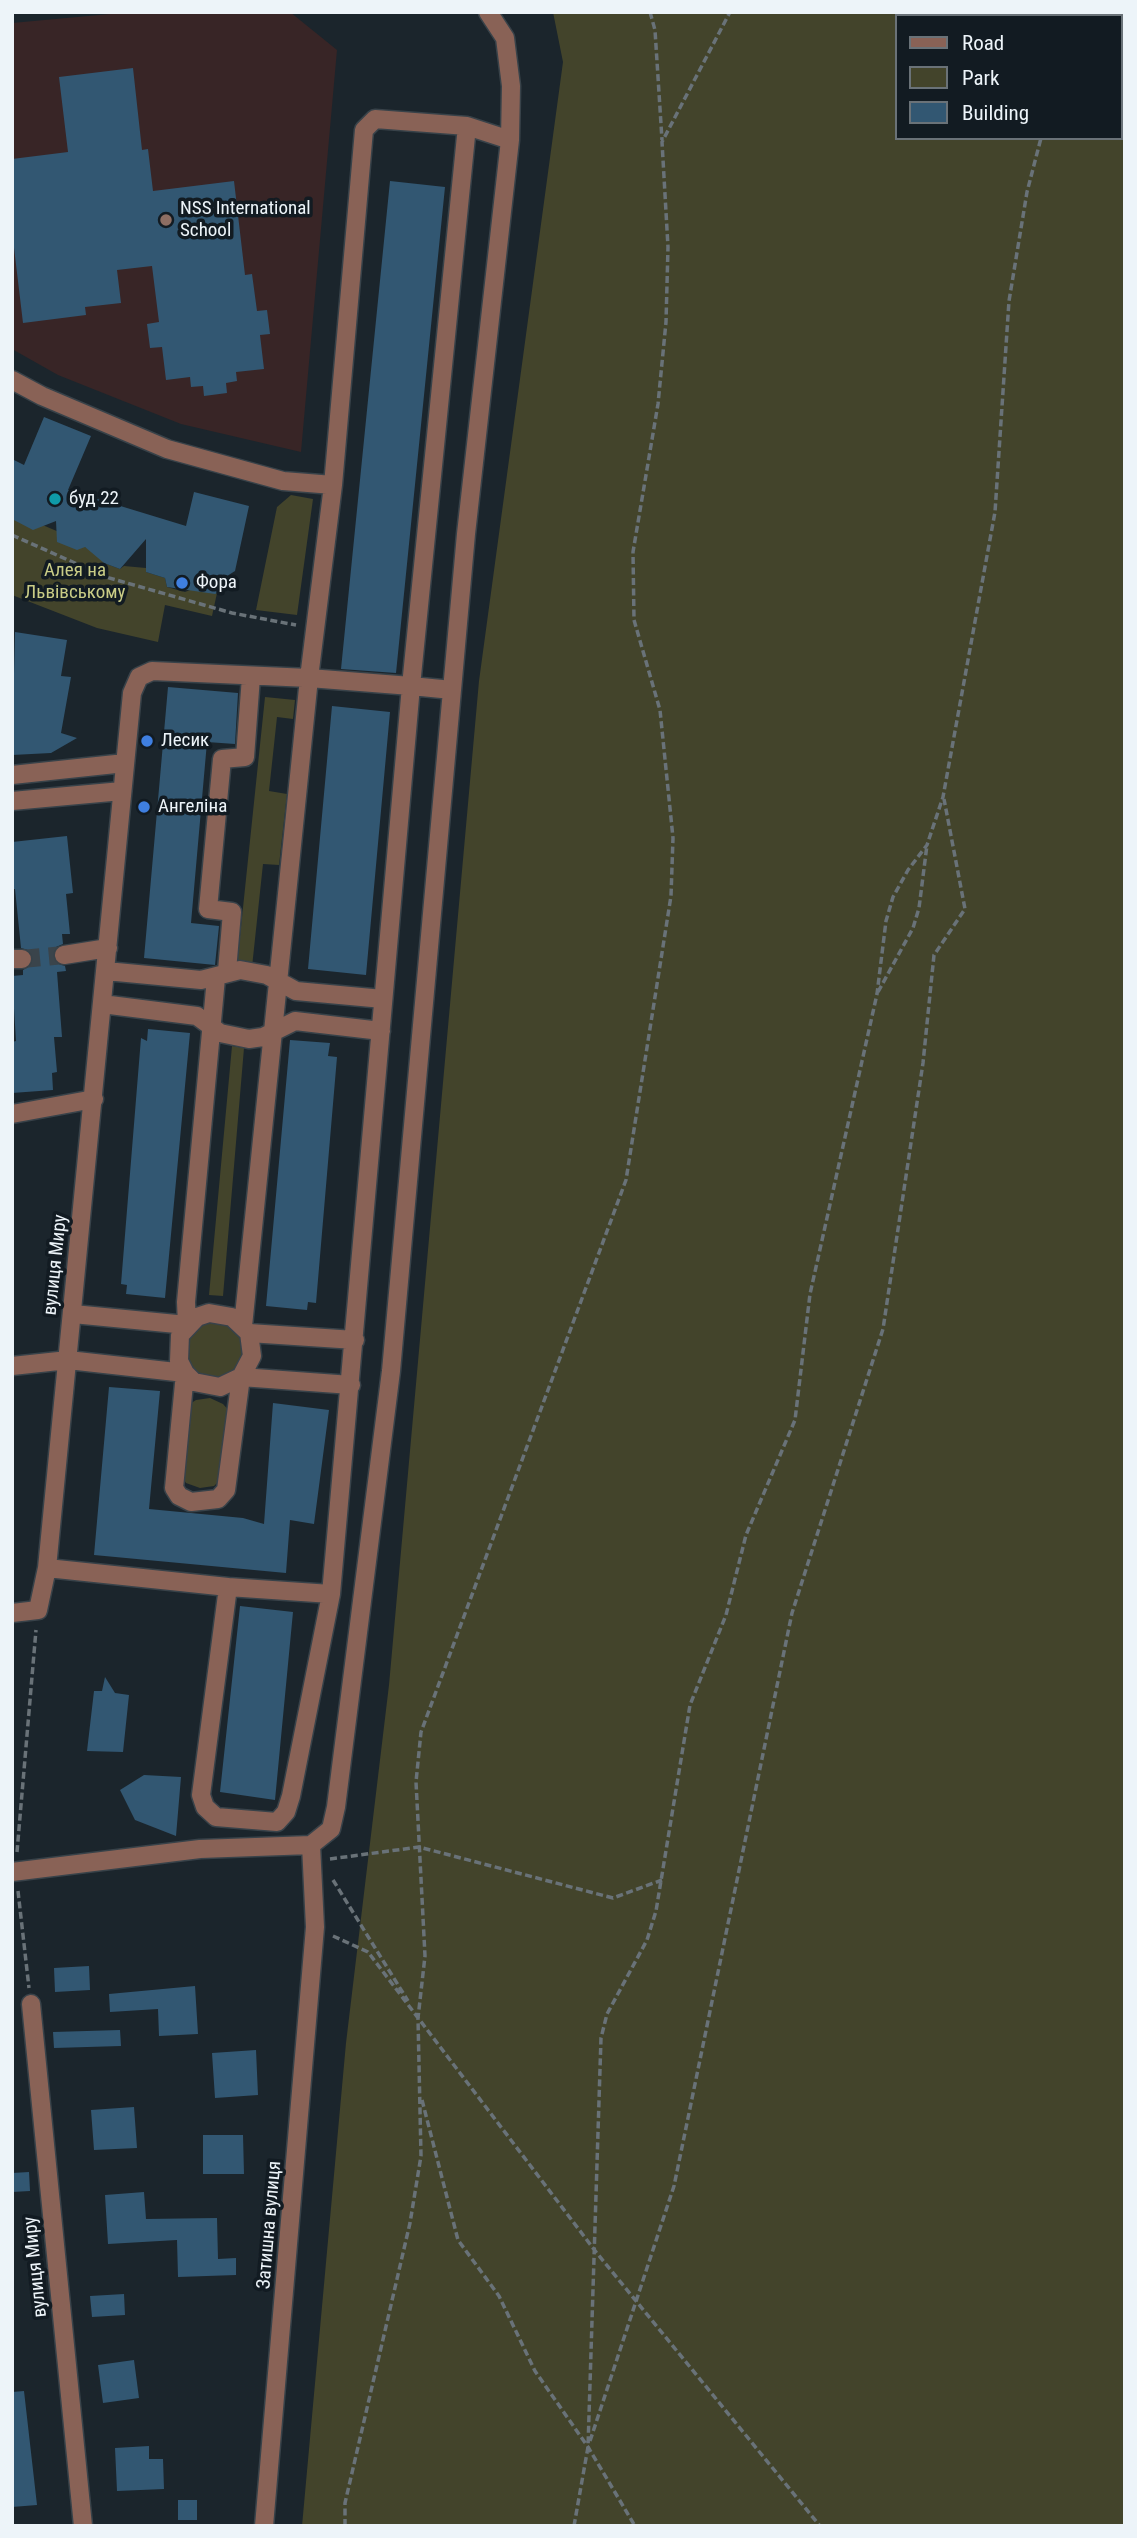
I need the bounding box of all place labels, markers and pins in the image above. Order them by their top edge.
place label: NSS International School [180,198,311,242]
marker: NSS International School [158,212,174,228]
place label: буд 22 [69,488,119,510]
marker: буд 22 [47,491,63,507]
place label: Фора [196,572,237,594]
marker: Фора [174,575,190,591]
place label: Лесик [161,730,209,752]
marker: Лесик [139,733,155,749]
place label: Ангеліна [158,796,227,818]
marker: Ангеліна [136,799,152,815]

